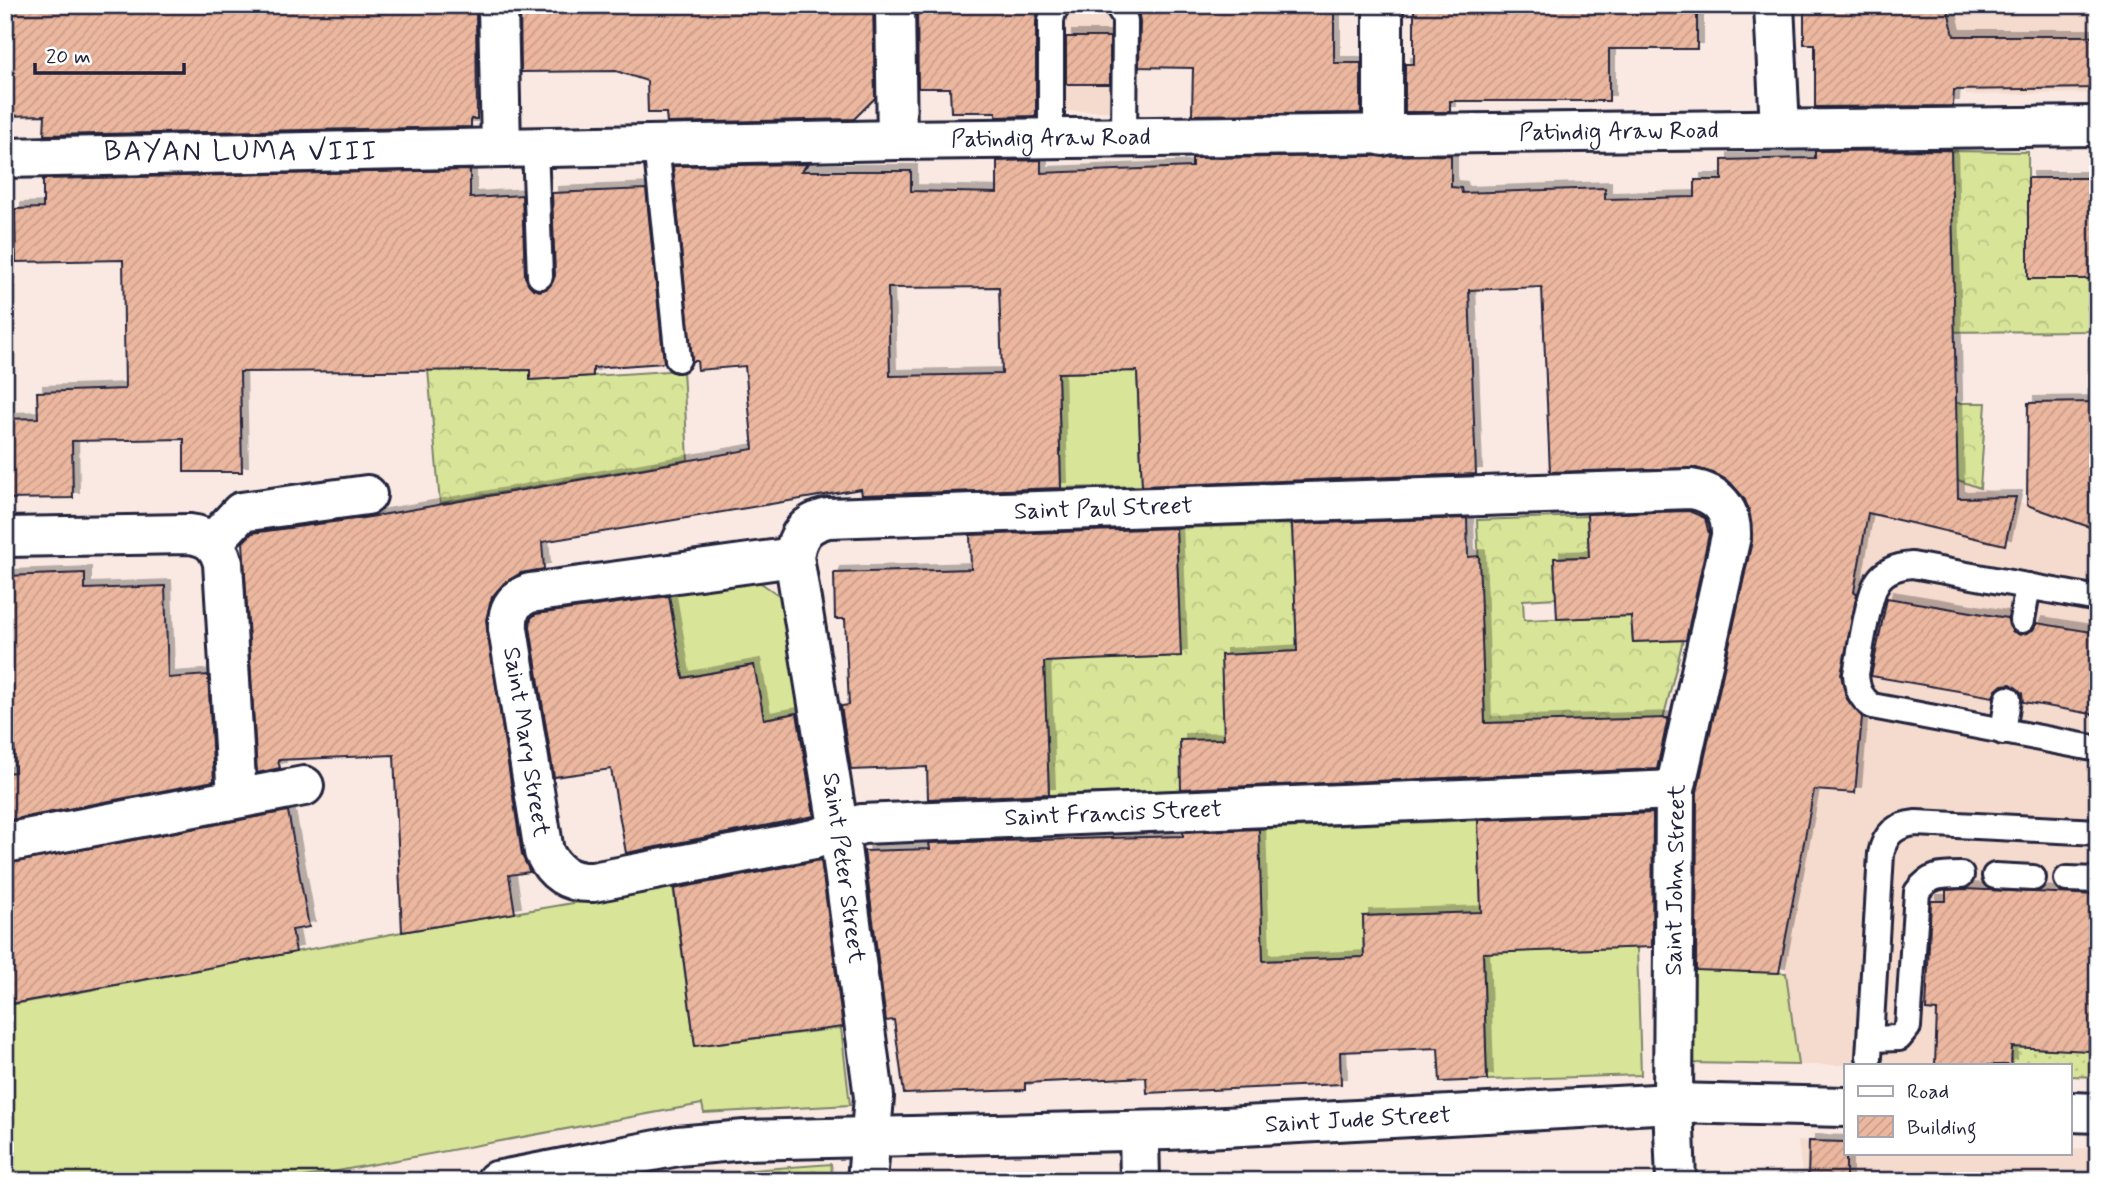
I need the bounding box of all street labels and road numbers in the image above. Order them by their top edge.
street label: Patindig Araw Road [1519,115,1719,149]
street label: Patindig Araw Road [951,122,1151,156]
street label: Saint Paul Street [1013,490,1193,527]
street label: Saint Mary Street [496,645,557,839]
street label: Saint Peter Street [814,771,872,965]
street label: Saint John Street [1659,784,1693,976]
street label: Saint Francis Street [1004,793,1223,834]
street label: Saint Jude Street [1264,1099,1452,1140]

